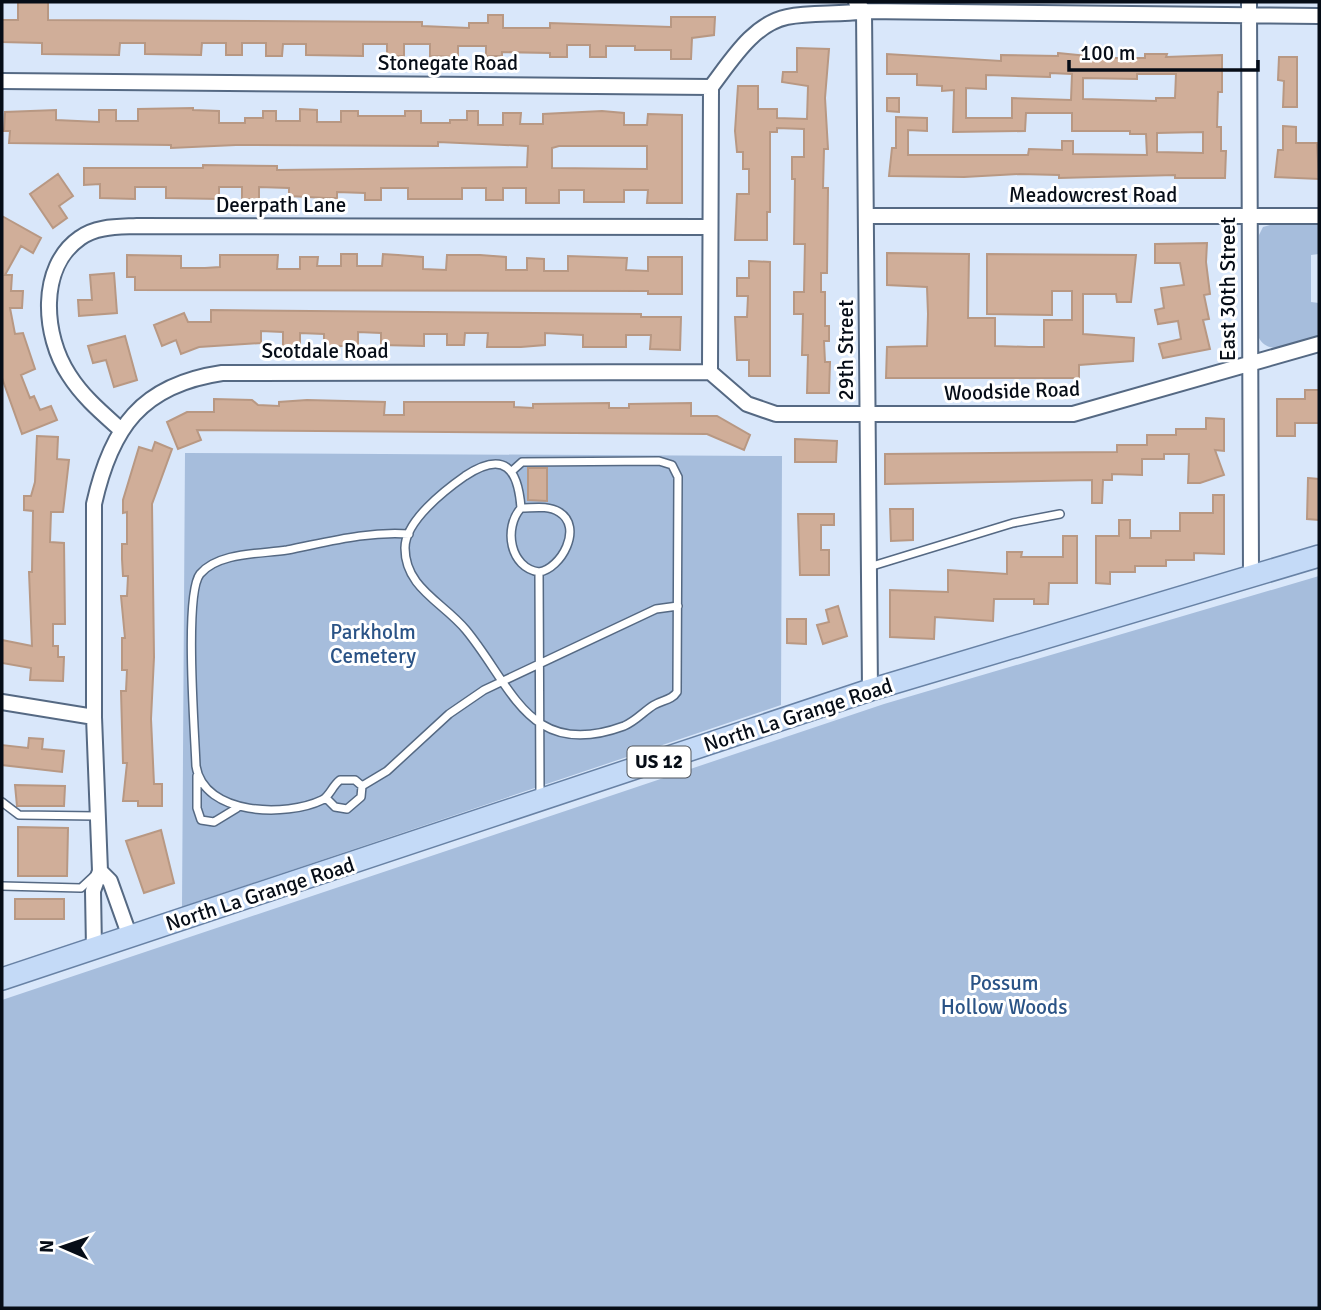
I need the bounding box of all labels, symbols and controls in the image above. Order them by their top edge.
scale bar [1069,28,1258,72]
text: 100 m [1080,40,1135,66]
street label: Stonegate Road [378,50,518,76]
street label: Meadowcrest Road [1009,182,1177,208]
street label: Deerpath Lane [216,192,346,218]
street label: East 30th Street [1215,217,1241,361]
street label: 29th Street [833,300,859,400]
street label: Scotdale Road [261,338,389,364]
street label: Woodside Road [944,376,1080,406]
park label: Parkholm Cemetery [330,619,416,669]
street label: North La Grange Road [700,672,896,758]
road number: US 12 [628,747,690,778]
street label: North La Grange Road [162,851,358,937]
park label: Possum Hollow Woods [941,970,1067,1020]
north arrow [28,1212,98,1282]
text: N [35,1239,59,1253]

